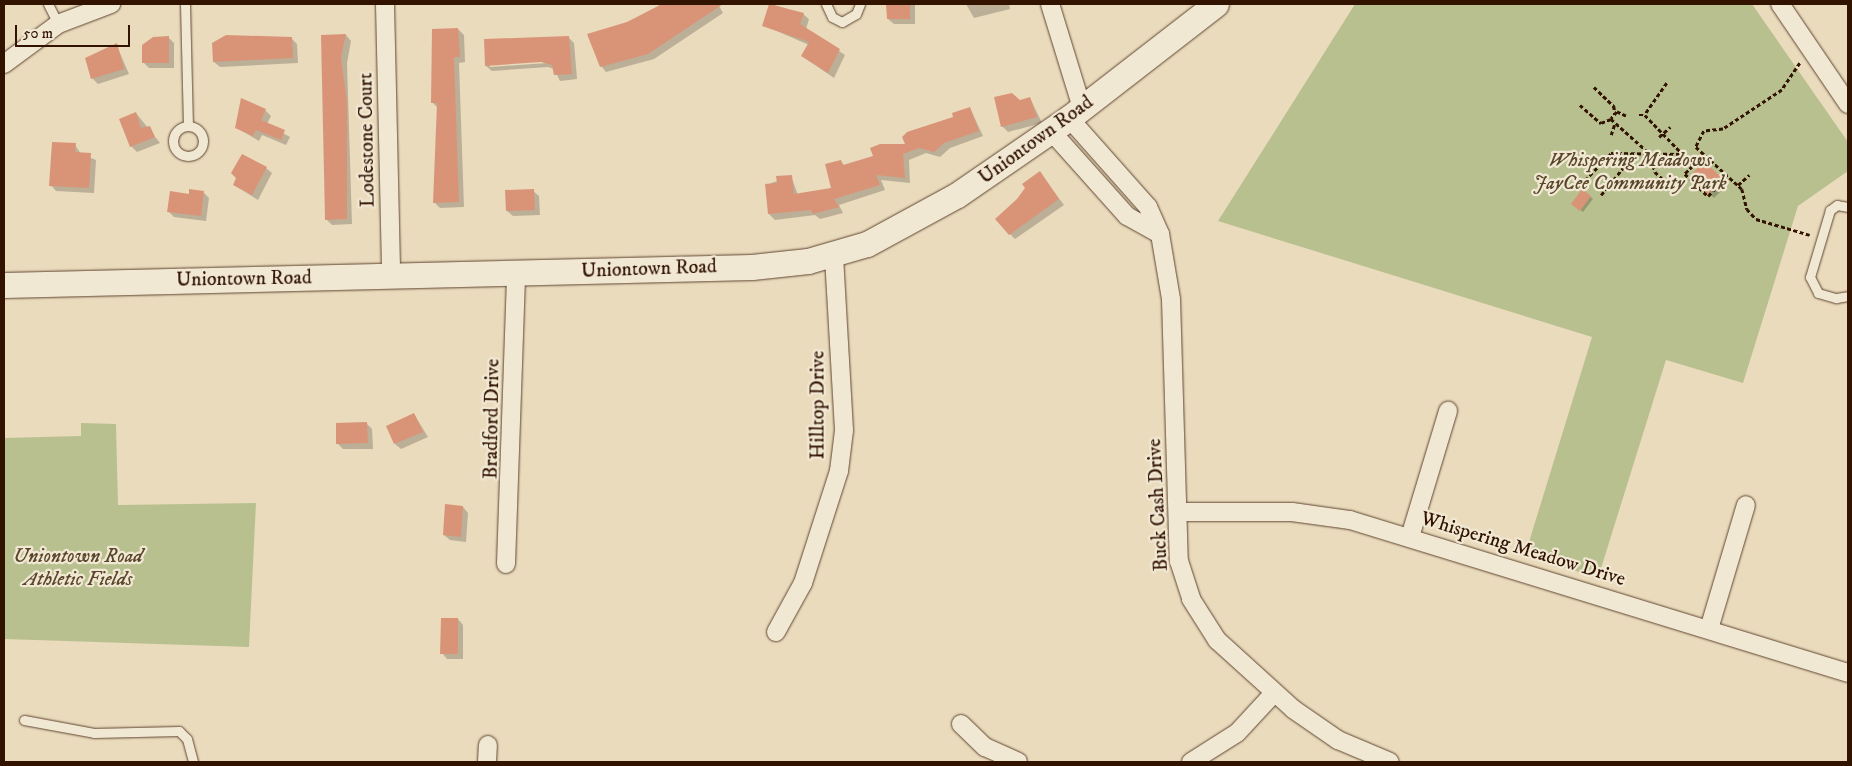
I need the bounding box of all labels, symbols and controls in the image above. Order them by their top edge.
scale bar [18,15,132,47]
text: 50 m [23,24,53,43]
street label: Lodestone Court [354,72,380,208]
street label: Uniontown Road [974,90,1098,190]
park label: Whispering Meadows JayCee Community Park [1533,149,1727,196]
street label: Uniontown Road [581,255,717,283]
street label: Uniontown Road [176,266,312,292]
street label: Hilltop Drive [806,351,830,459]
street label: Bradford Drive [479,359,505,479]
street label: Buck Cash Drive [1143,438,1173,572]
street label: Whispering Meadow Drive [1418,506,1628,592]
park label: Uniontown Road Athletic Fields [13,544,143,591]

